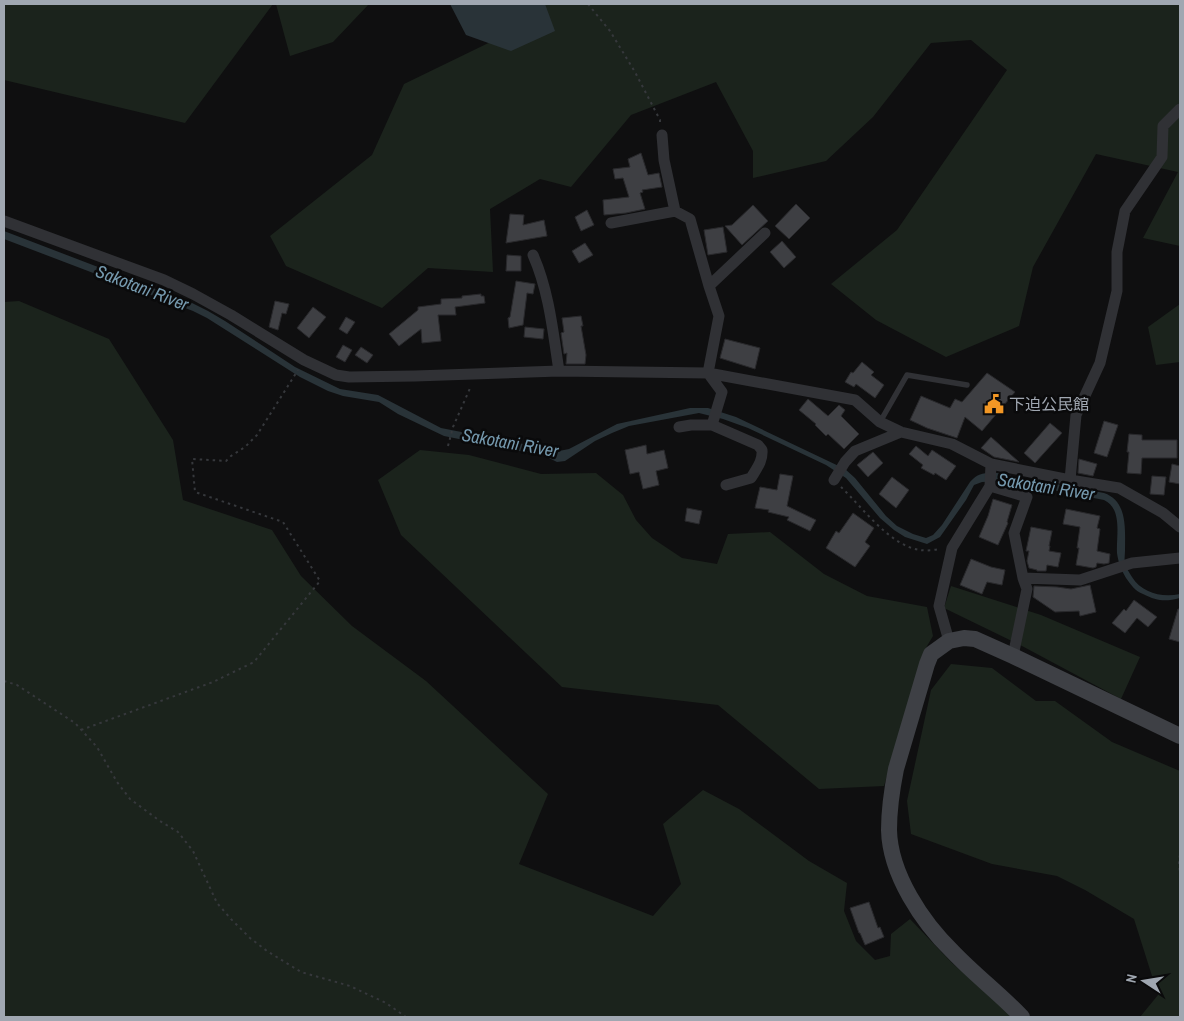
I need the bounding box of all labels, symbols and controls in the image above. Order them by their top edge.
water label: Sakotani River [92,258,193,317]
public building icon: 下迫公民館 [983,393,1005,415]
place label: 下迫公民館 [1009,393,1089,415]
water label: Sakotani River [460,422,561,463]
water label: Sakotani River [996,467,1097,507]
north arrow [1119,956,1169,1006]
text: N [1122,972,1141,984]

